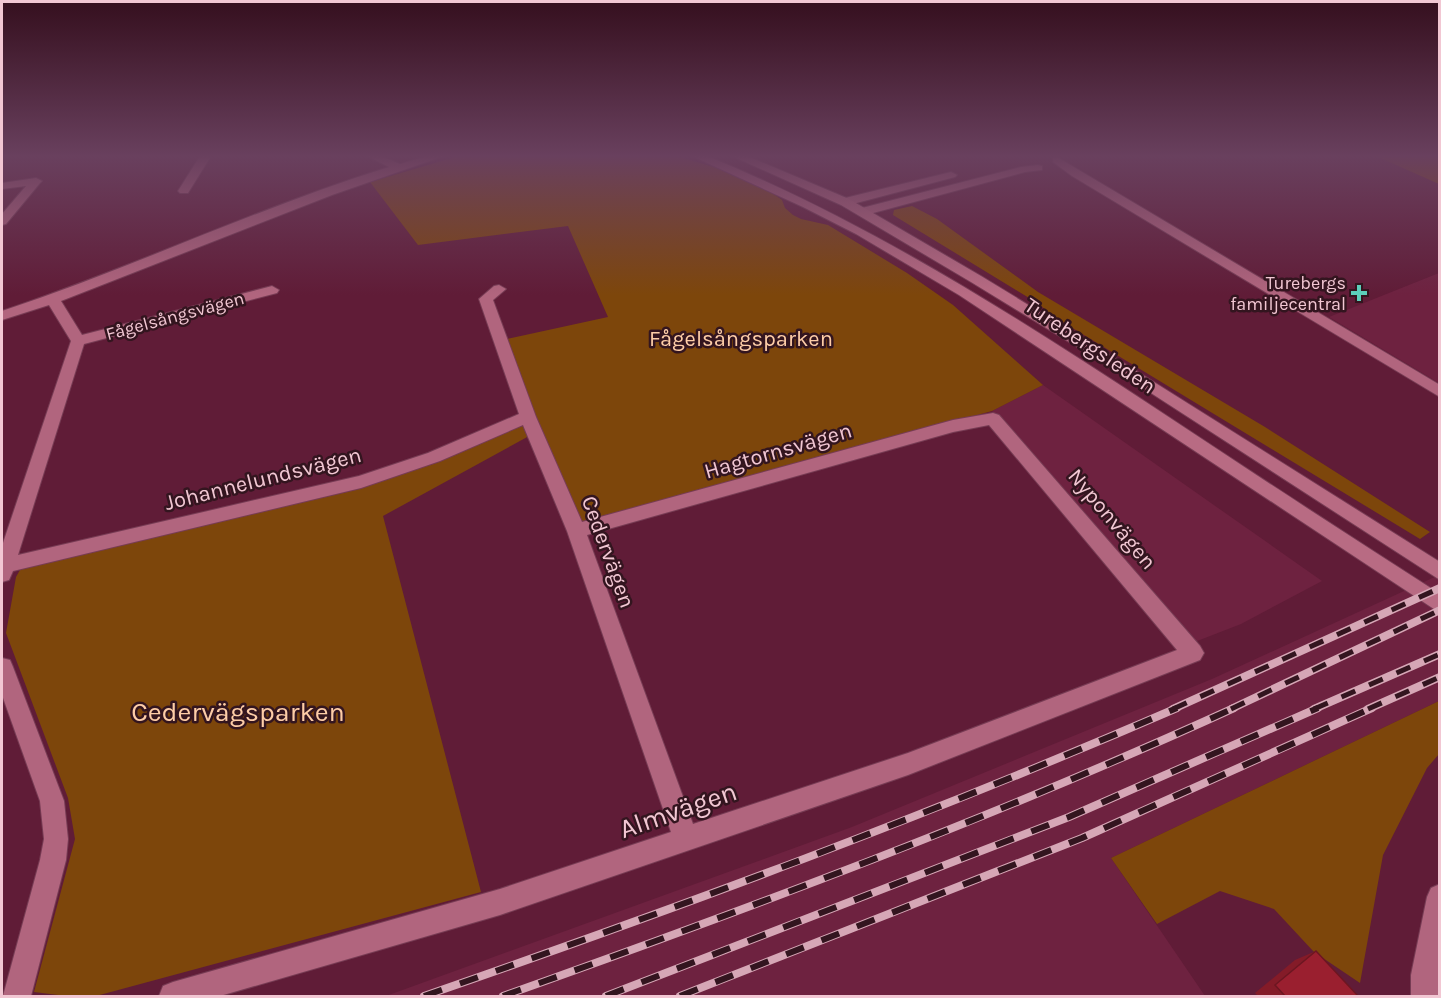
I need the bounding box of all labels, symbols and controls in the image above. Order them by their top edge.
place label: Turebergs familjecentral [1230,272,1346,315]
marker: Turebergs familjecentral [1350,284,1368,302]
street label: Fågelsångsvägen [103,287,247,345]
street label: Turebergsleden [1019,292,1161,400]
park label: Fågelsångsparken [649,326,833,352]
street label: Hagtornsvägen [701,417,855,485]
street label: Johannelundsvägen [162,442,364,516]
street label: Nyponvägen [1062,463,1162,575]
street label: Cedervägen [576,492,640,612]
park label: Cedervägsparken [131,696,345,728]
street label: Almvägen [615,775,741,845]

